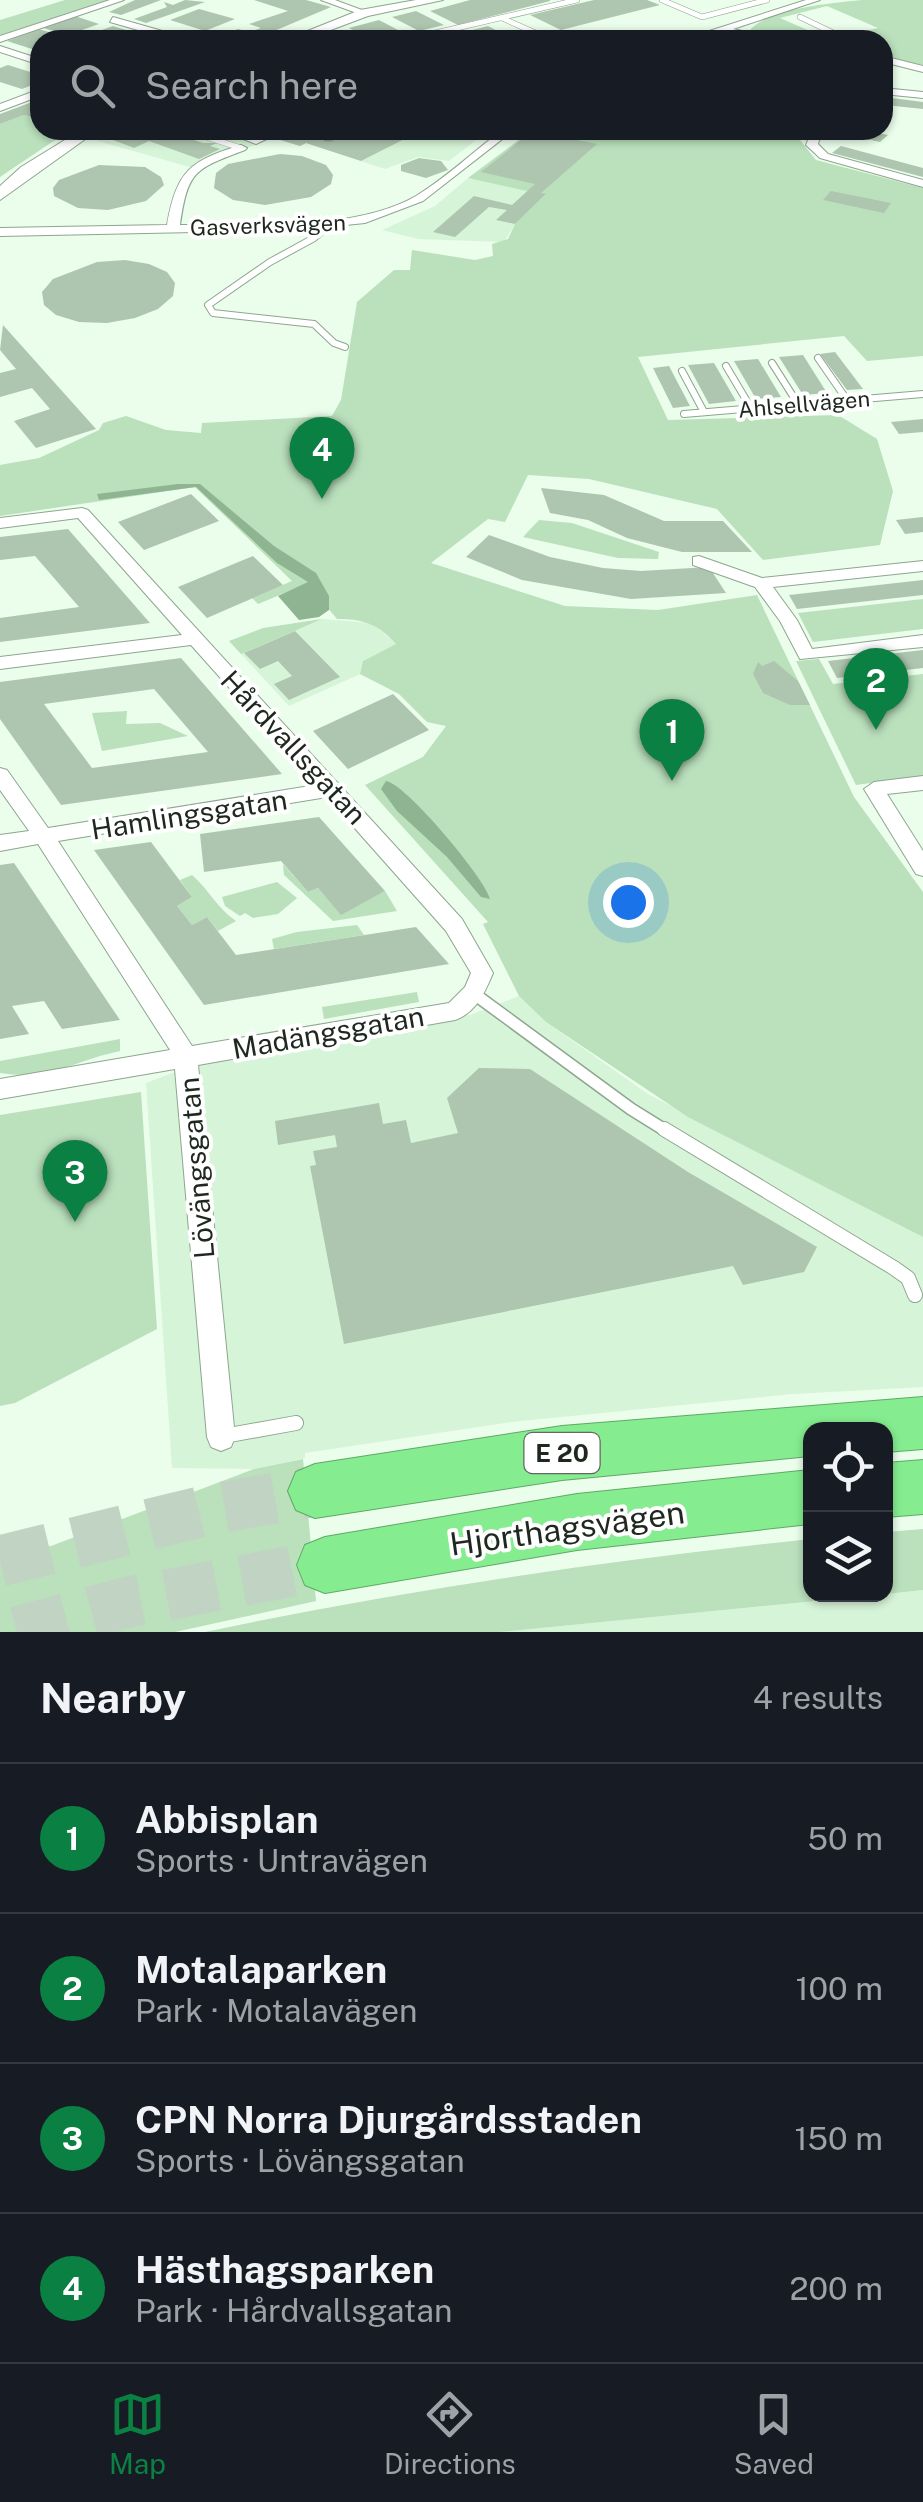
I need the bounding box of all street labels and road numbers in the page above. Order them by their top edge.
street label: Gasverksvägen [190,209,346,241]
street label: Ahlsellvägen [737,385,871,423]
street label: Hårdvallsgatan [214,663,374,831]
street label: Hamlingsgatan [89,782,289,846]
street label: Madängsgatan [230,999,426,1065]
street label: Lövängsgatan [172,1076,220,1260]
road number: E 20 [524,1433,600,1473]
street label: Hjorthagsvägen [447,1493,687,1563]

